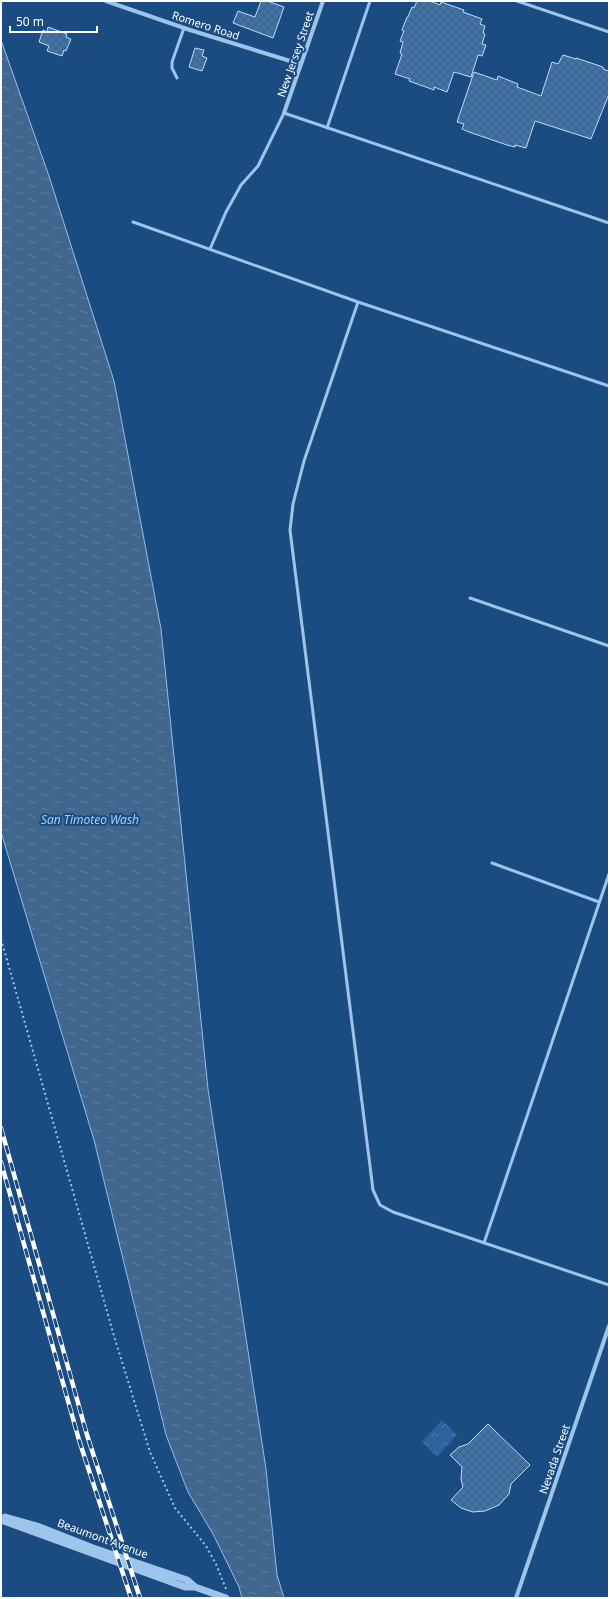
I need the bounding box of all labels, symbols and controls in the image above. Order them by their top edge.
street label: Romero Road [170,7,242,43]
scale bar [10,8,97,34]
street label: New Jersey Street [273,9,317,99]
text: 50 m [16,13,44,30]
water label: San Timoteo Wash [41,811,139,828]
street label: Nevada Street [535,1422,573,1496]
street label: Beaumont Avenue [56,1515,150,1561]

